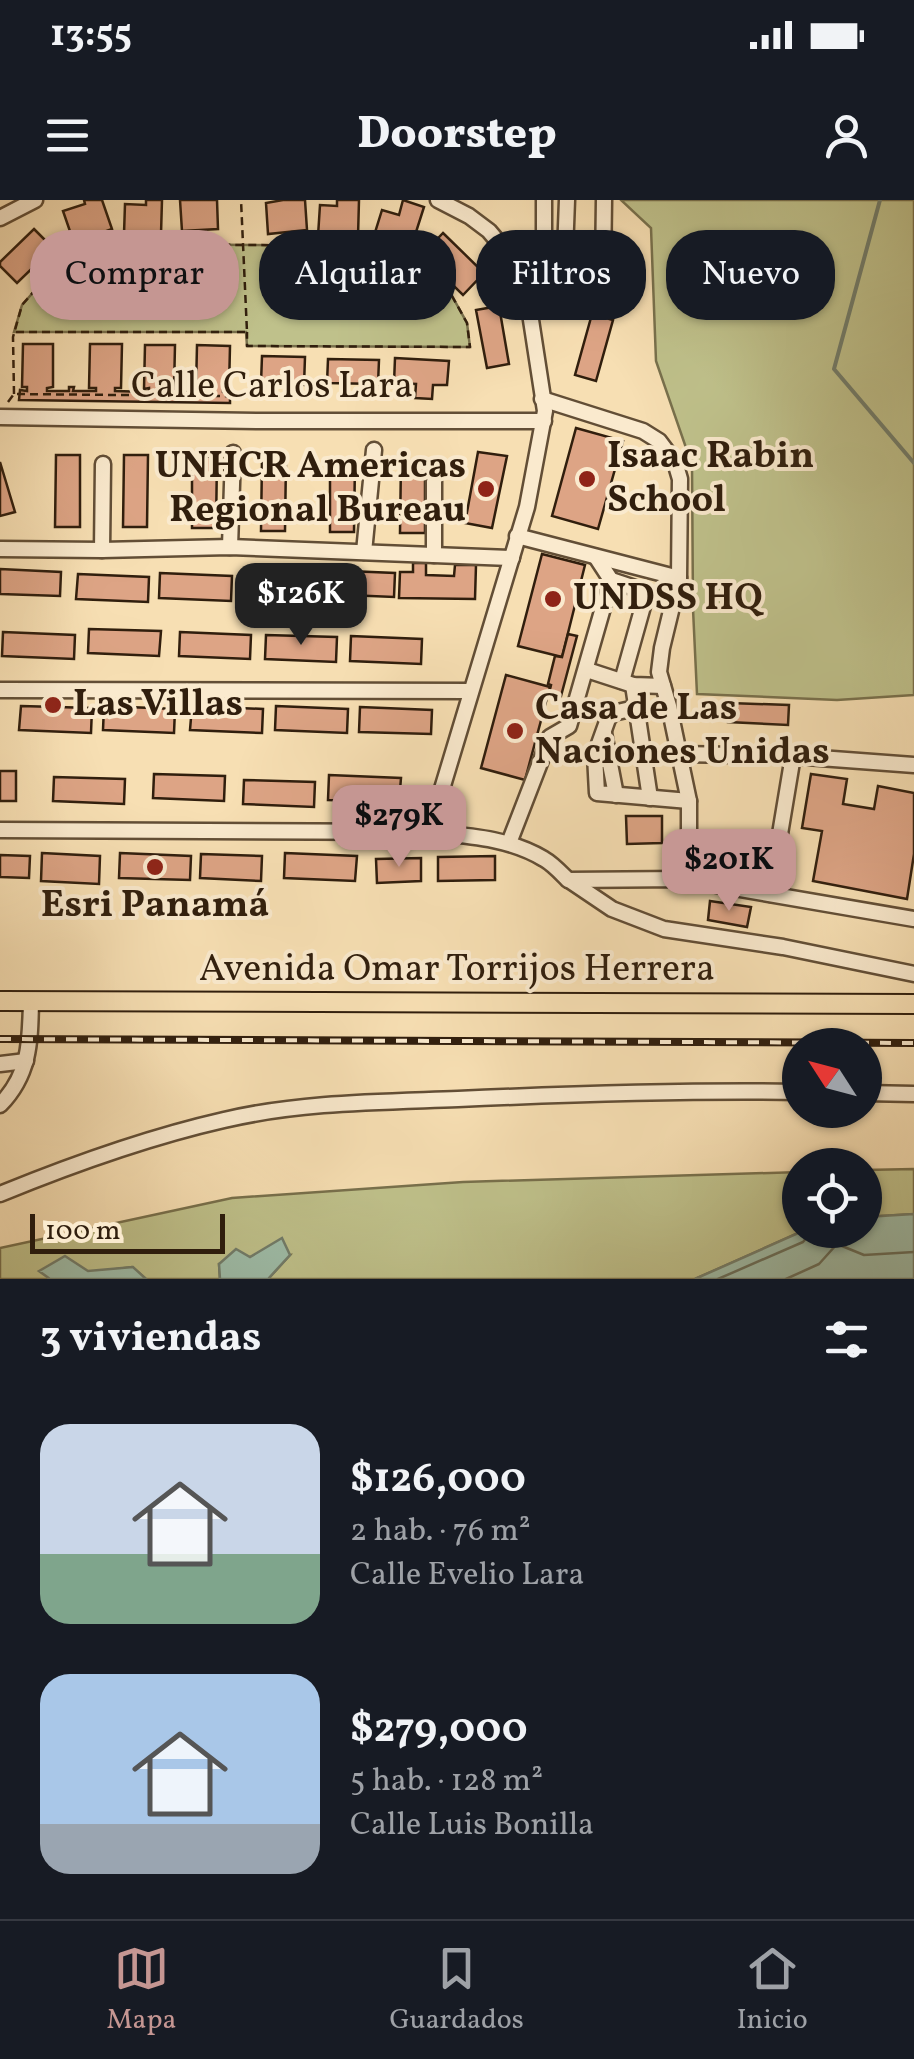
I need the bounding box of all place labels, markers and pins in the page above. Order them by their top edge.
place label: Isaac Rabin School [607,431,814,528]
place label: UNHCR Americas Regional Bureau [155,441,466,538]
marker: Isaac Rabin School [576,468,598,490]
marker: UNHCR Americas Regional Bureau [475,478,497,500]
pin: $126K [231,563,371,648]
place label: UNDSS HQ [573,573,764,626]
marker: UNDSS HQ [542,588,564,610]
place label: Las Villas [73,679,243,732]
place label: Casa de Las Naciones Unidas [535,683,830,780]
marker: Las Villas [42,694,64,716]
marker: Casa de Las Naciones Unidas [504,720,526,742]
pin: $279K [329,785,469,870]
pin: $201K [659,829,799,914]
marker: Esri Panamá [144,856,166,878]
place label: Esri Panamá [41,880,269,933]

